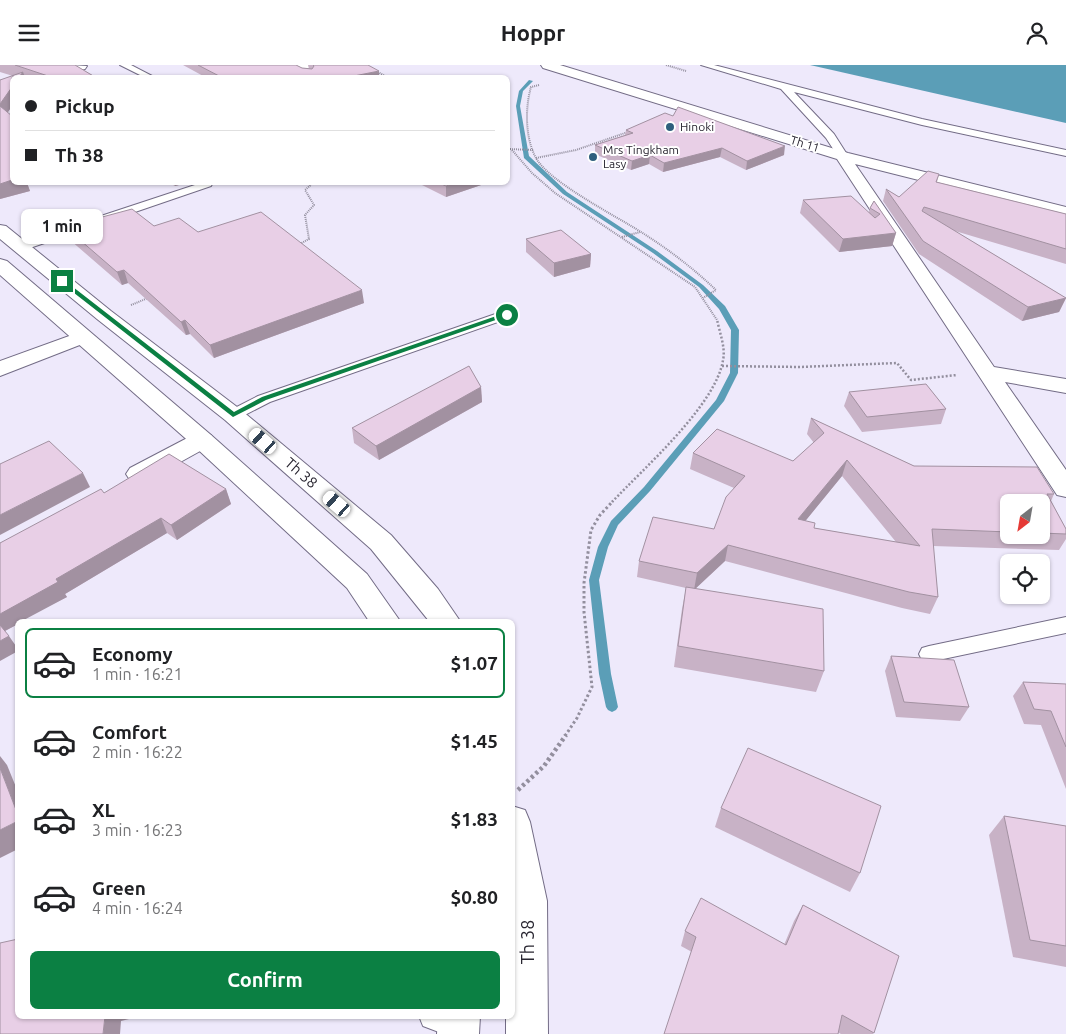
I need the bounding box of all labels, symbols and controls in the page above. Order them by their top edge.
icon: menu [15,19,43,47]
icon: person [1023,19,1051,47]
text: Hoppr [501,20,565,45]
text: Pickup [55,95,115,117]
place label: Hinoki [680,120,714,133]
marker: Hinoki [664,121,676,133]
street label: Th 11 [789,133,821,154]
place label: Mrs Tingkham Lasy [603,143,679,170]
text: Th 38 [55,144,103,166]
marker: Mrs Tingkham Lasy [587,151,599,163]
callout: 1 min [21,209,103,243]
text: 1 min [42,217,82,235]
route end [51,270,73,292]
route start [496,304,518,326]
car [246,425,279,457]
street label: Th 38 [282,454,321,491]
car [320,488,353,520]
north arrow [1000,494,1050,544]
map controls [1000,494,1050,604]
button: locate [1000,554,1050,604]
icon: car [32,641,77,686]
text: Economy [92,643,173,665]
text: $1.07 [450,652,498,674]
text: 1 min · 16:21 [92,665,183,683]
icon: car [32,719,77,764]
text: Comfort [92,721,167,743]
text: $1.45 [450,730,498,752]
text: 2 min · 16:22 [92,743,183,761]
icon: car [32,797,77,842]
text: XL [92,799,115,821]
text: $1.83 [450,808,498,830]
text: 3 min · 16:23 [92,821,183,839]
icon: car [32,875,77,920]
text: Green [92,877,146,899]
text: $0.80 [450,886,498,908]
text: 4 min · 16:24 [92,899,183,917]
street label: Th 38 [517,920,537,964]
button: Confirm [30,951,500,1009]

